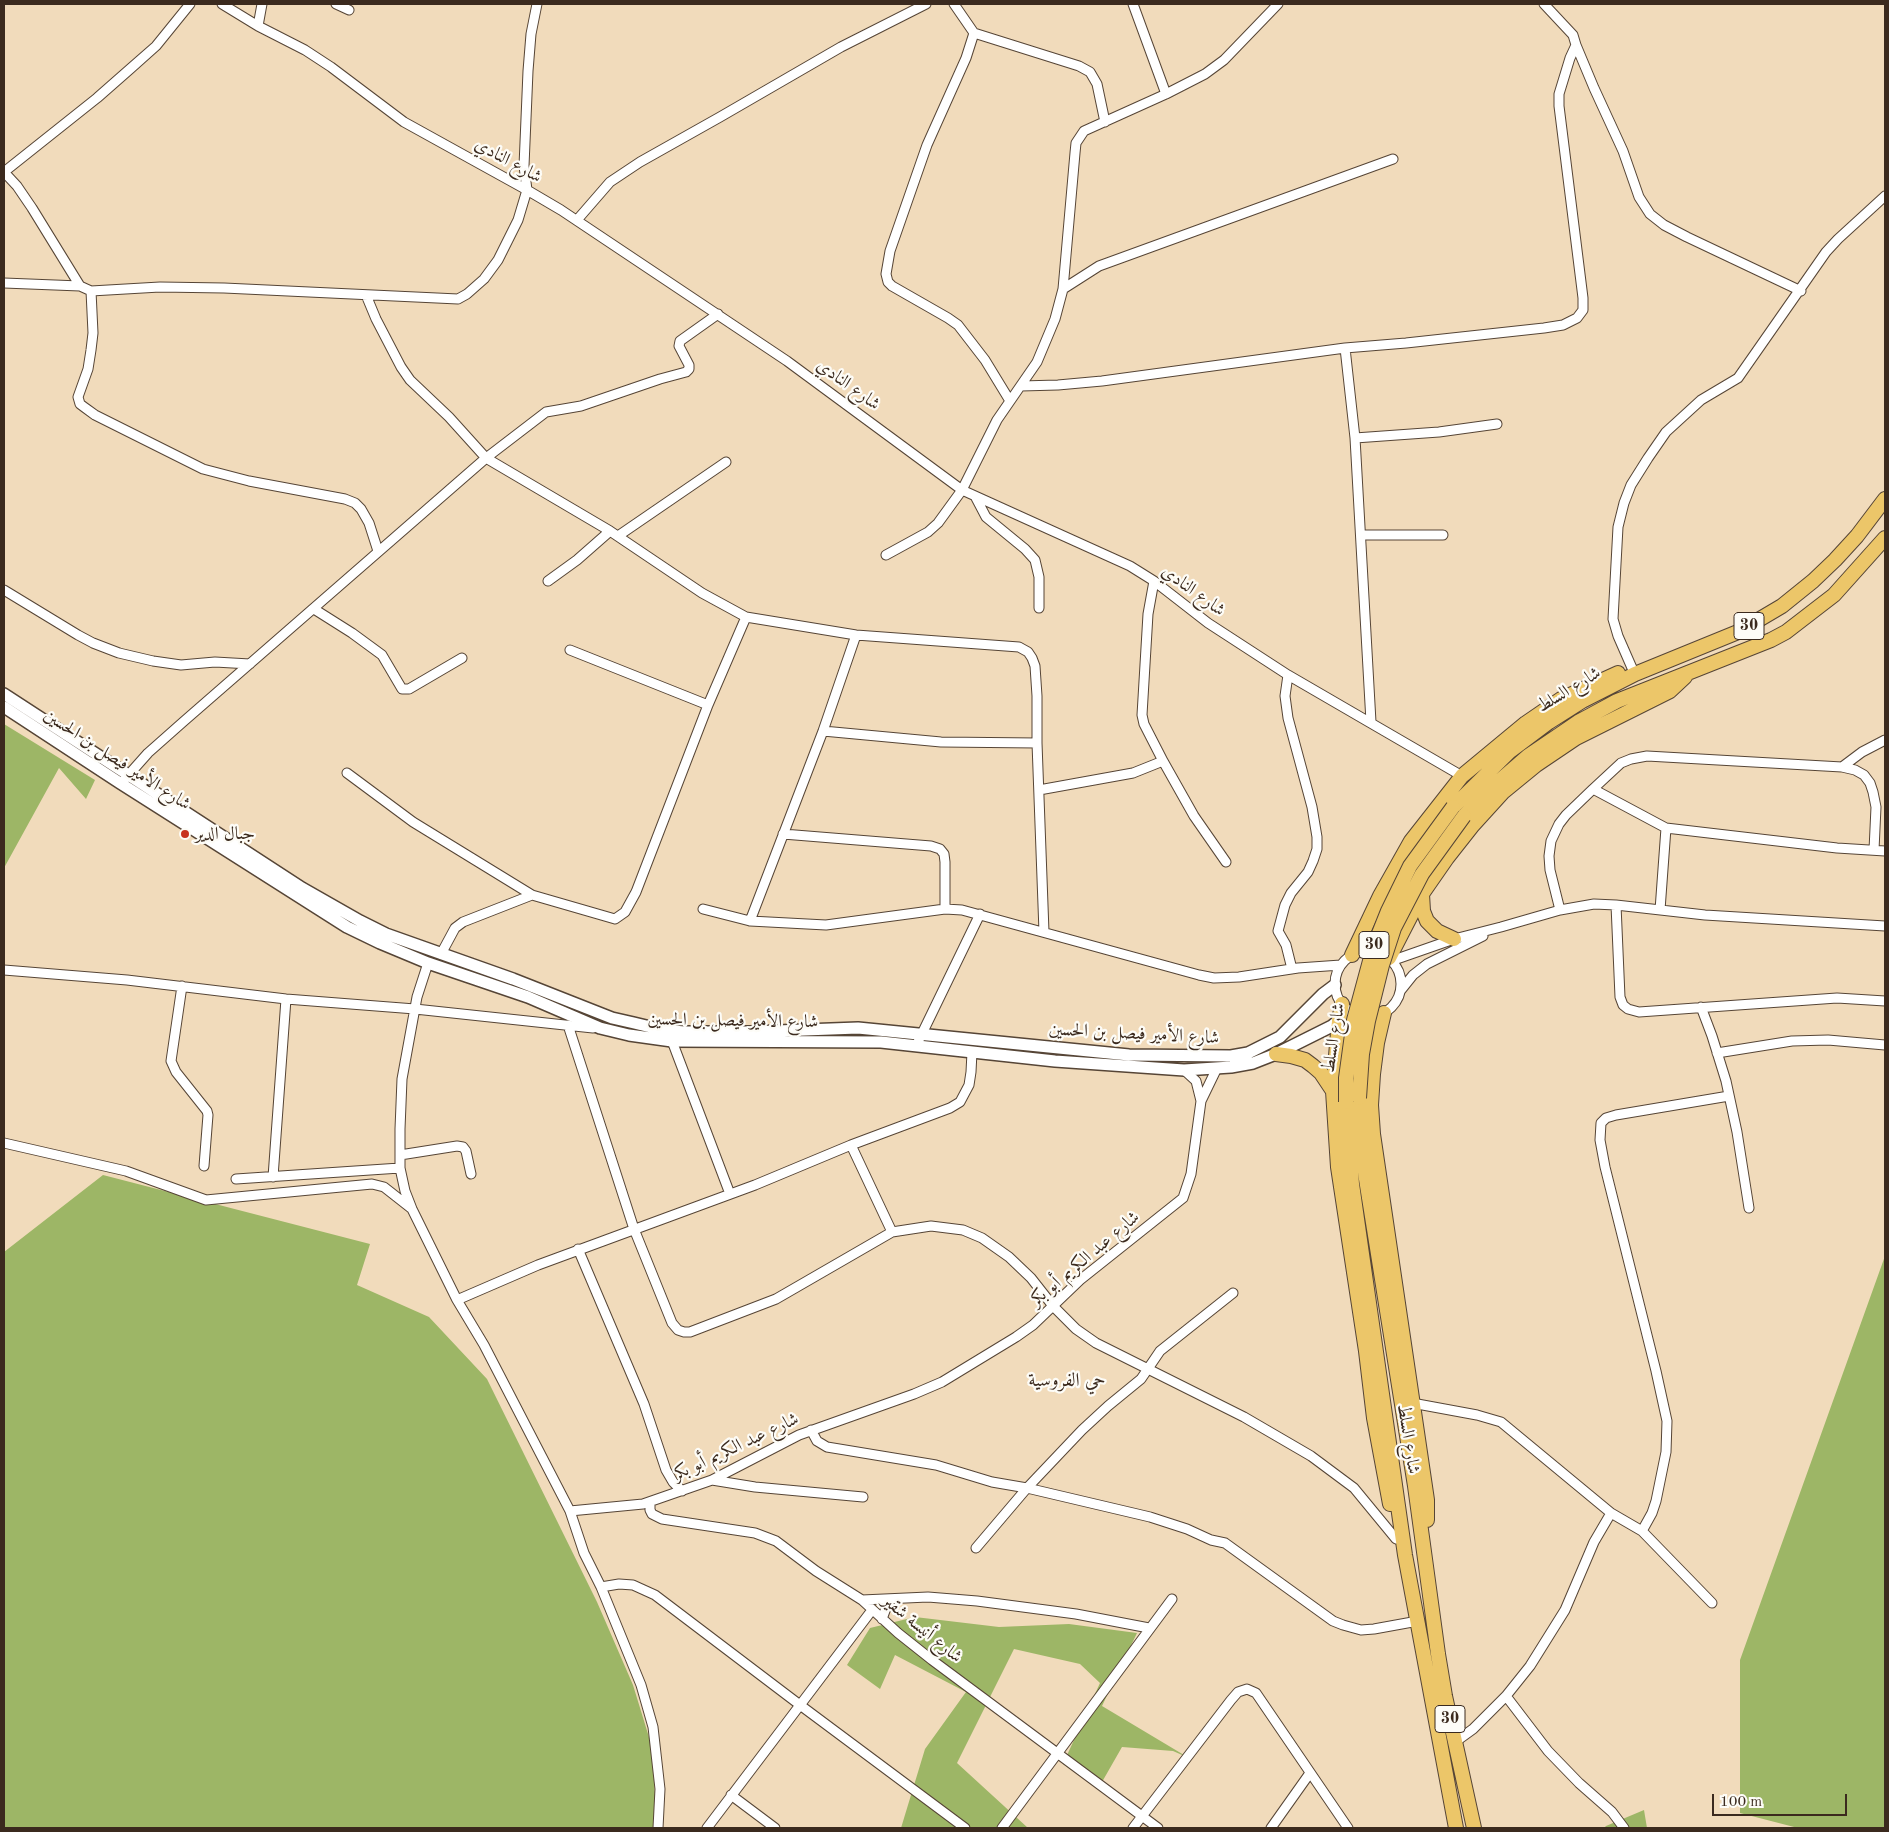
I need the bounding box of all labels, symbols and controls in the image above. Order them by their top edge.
street label: شارع النادي [471,134,545,188]
street label: شارع النادي [812,355,884,415]
street label: شارع النادي [1157,561,1229,621]
road number: 30 [1734,612,1764,640]
street label: شارع السلط [1533,663,1605,717]
street label: شارع الأمير فيصل بن الحسين [40,704,194,816]
place label: جبال الدير [195,823,255,845]
marker: جبال الدير [179,828,191,840]
road number: 30 [1359,932,1389,958]
street label: شارع السلط [1318,1001,1350,1075]
street label: شارع الأمير فيصل بن الحسين [647,1009,819,1033]
street label: شارع الأمير فيصل بن الحسين [1048,1019,1220,1049]
street label: شارع عبد الكريم أبو بكر [1026,1207,1144,1311]
district label: حي الفروسية [1028,1370,1106,1392]
street label: شارع السلط [1392,1402,1424,1476]
street label: شارع عبد الكريم أبو بكر [670,1408,802,1486]
street label: شارع أنيسة شقير [878,1590,966,1668]
road number: 30 [1435,1706,1465,1732]
scale bar [1714,1784,1849,1816]
text: 100 m [1720,1795,1762,1810]

